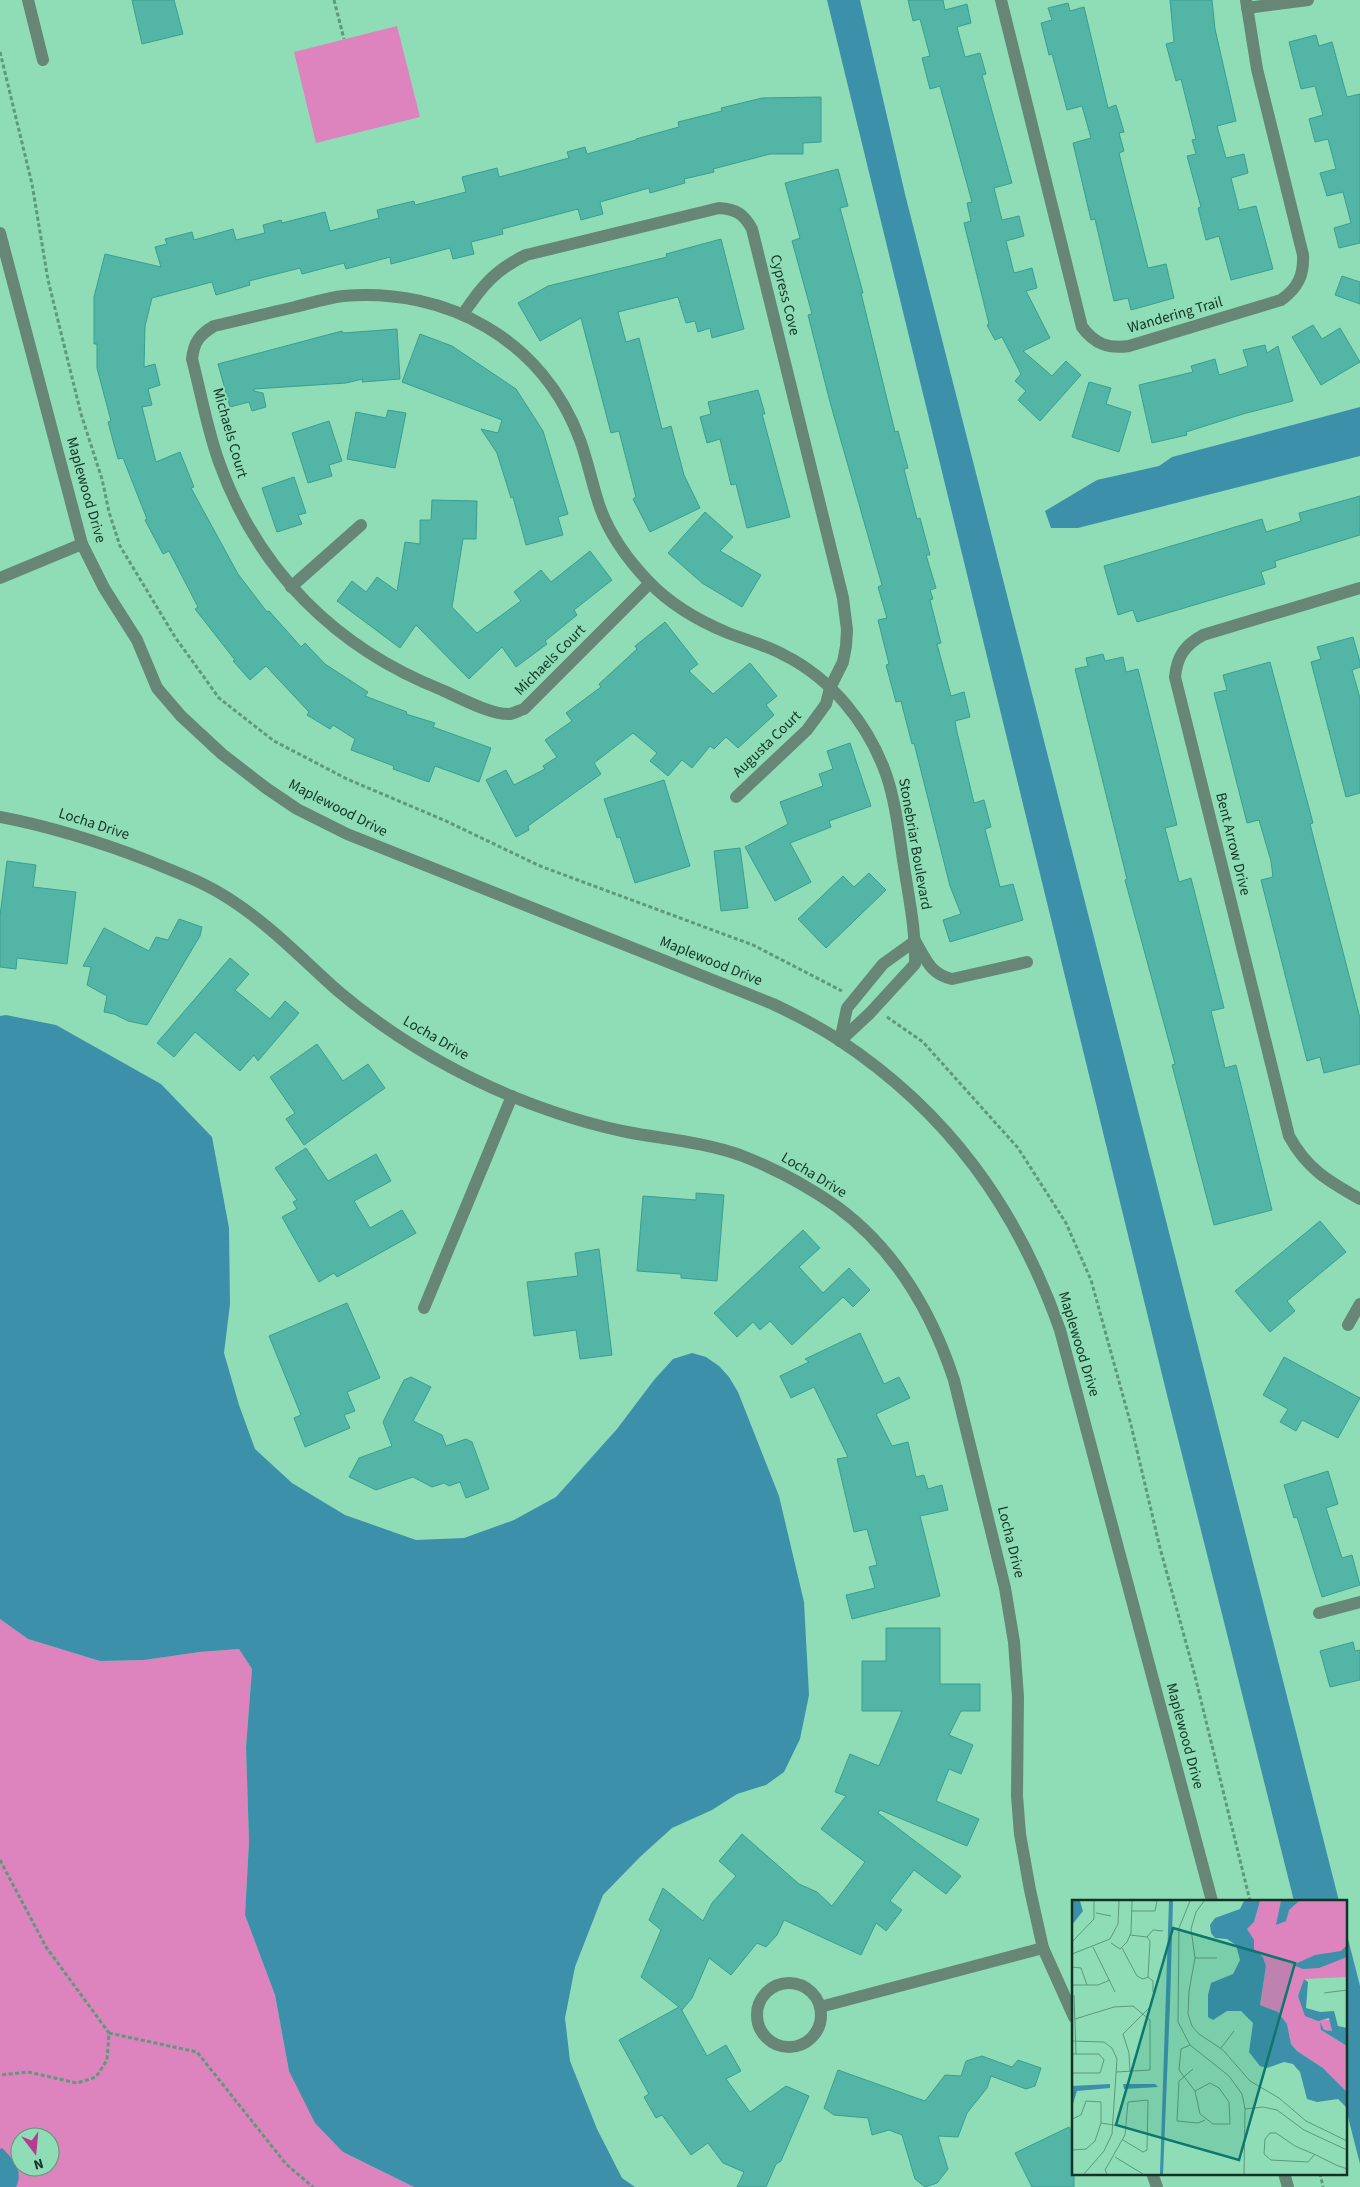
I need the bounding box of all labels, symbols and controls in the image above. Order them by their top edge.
street label: Cypress Cove [765,252,805,338]
street label: Wandering Trail [1125,291,1225,339]
street label: Michaels Court [207,385,253,481]
street label: Maplewood Drive [61,435,111,545]
street label: Michaels Court [510,620,590,700]
street label: Augusta Court [728,706,806,782]
street label: Maplewood Drive [285,774,391,842]
street label: Stonebriar Boulevard [893,777,937,911]
street label: Bent Arrow Drive [1210,790,1256,898]
street label: Locha Drive [56,803,132,845]
street label: Maplewood Drive [657,931,765,991]
street label: Locha Drive [399,1011,473,1065]
street label: Locha Drive [777,1147,851,1203]
street label: Maplewood Drive [1053,1289,1105,1399]
street label: Locha Drive [992,1504,1030,1580]
street label: Maplewood Drive [1161,1681,1209,1791]
inset map [1072,1900,1348,2174]
north arrow [10,2127,60,2177]
text: N [31,2153,46,2174]

